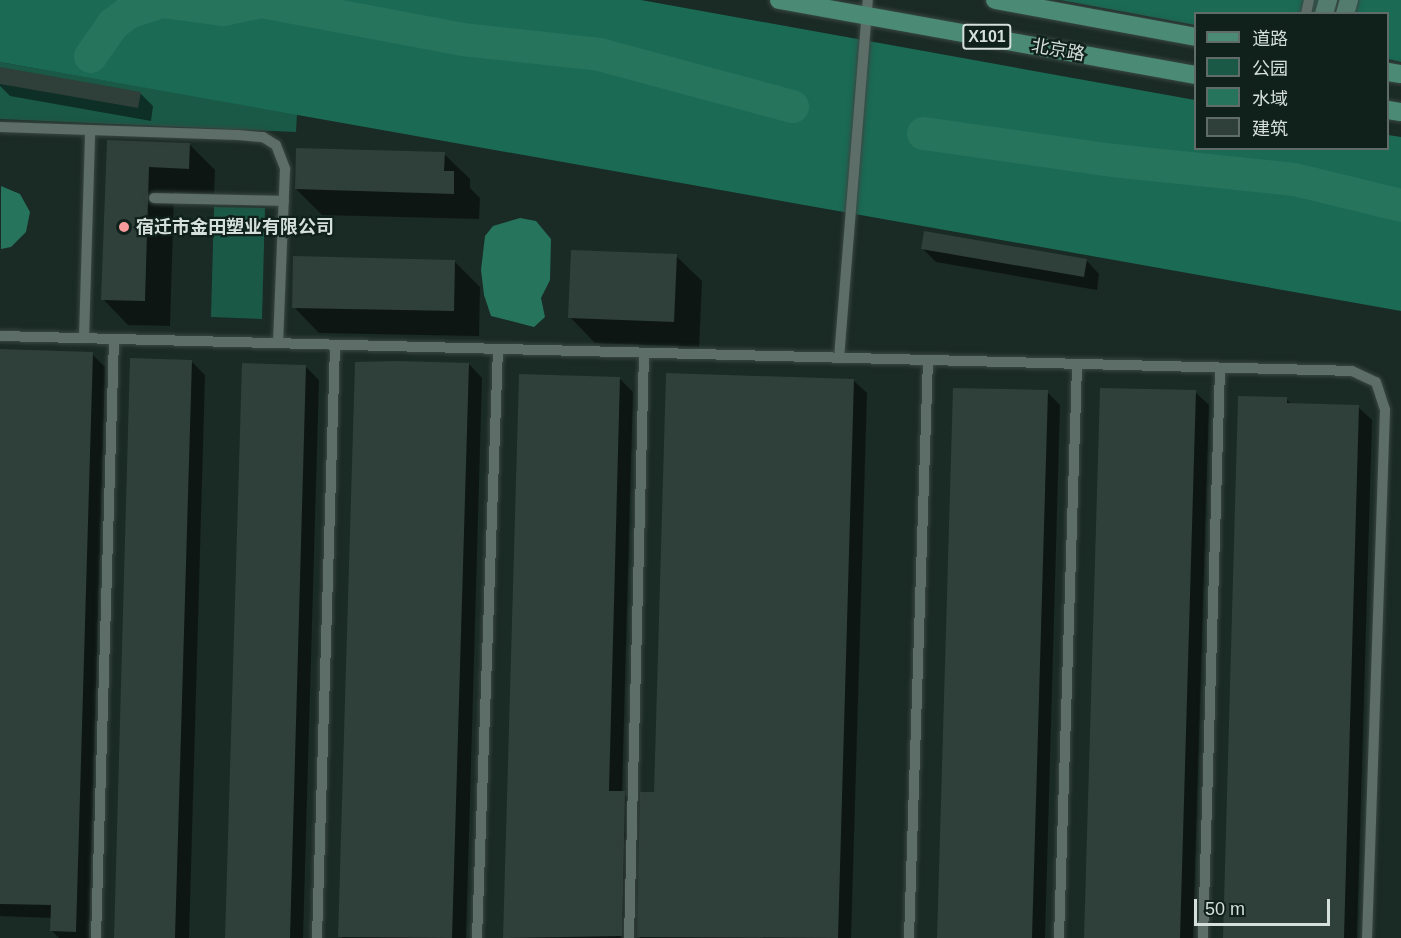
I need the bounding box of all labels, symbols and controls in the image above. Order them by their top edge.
legend [1194,12,1389,150]
road number: X101 [962,24,1012,50]
text: 道路 [1252,29,1288,49]
street label: 北京路 [1030,35,1086,65]
text: 公园 [1252,59,1288,79]
text: 水域 [1252,89,1288,109]
text: 建筑 [1252,119,1288,139]
place label: 宿迁市金田塑业有限公司 [136,216,334,238]
marker: 宿迁市金田塑业有限公司 [117,220,131,234]
scale bar [1197,887,1334,925]
text: 50 m [1205,899,1245,919]

